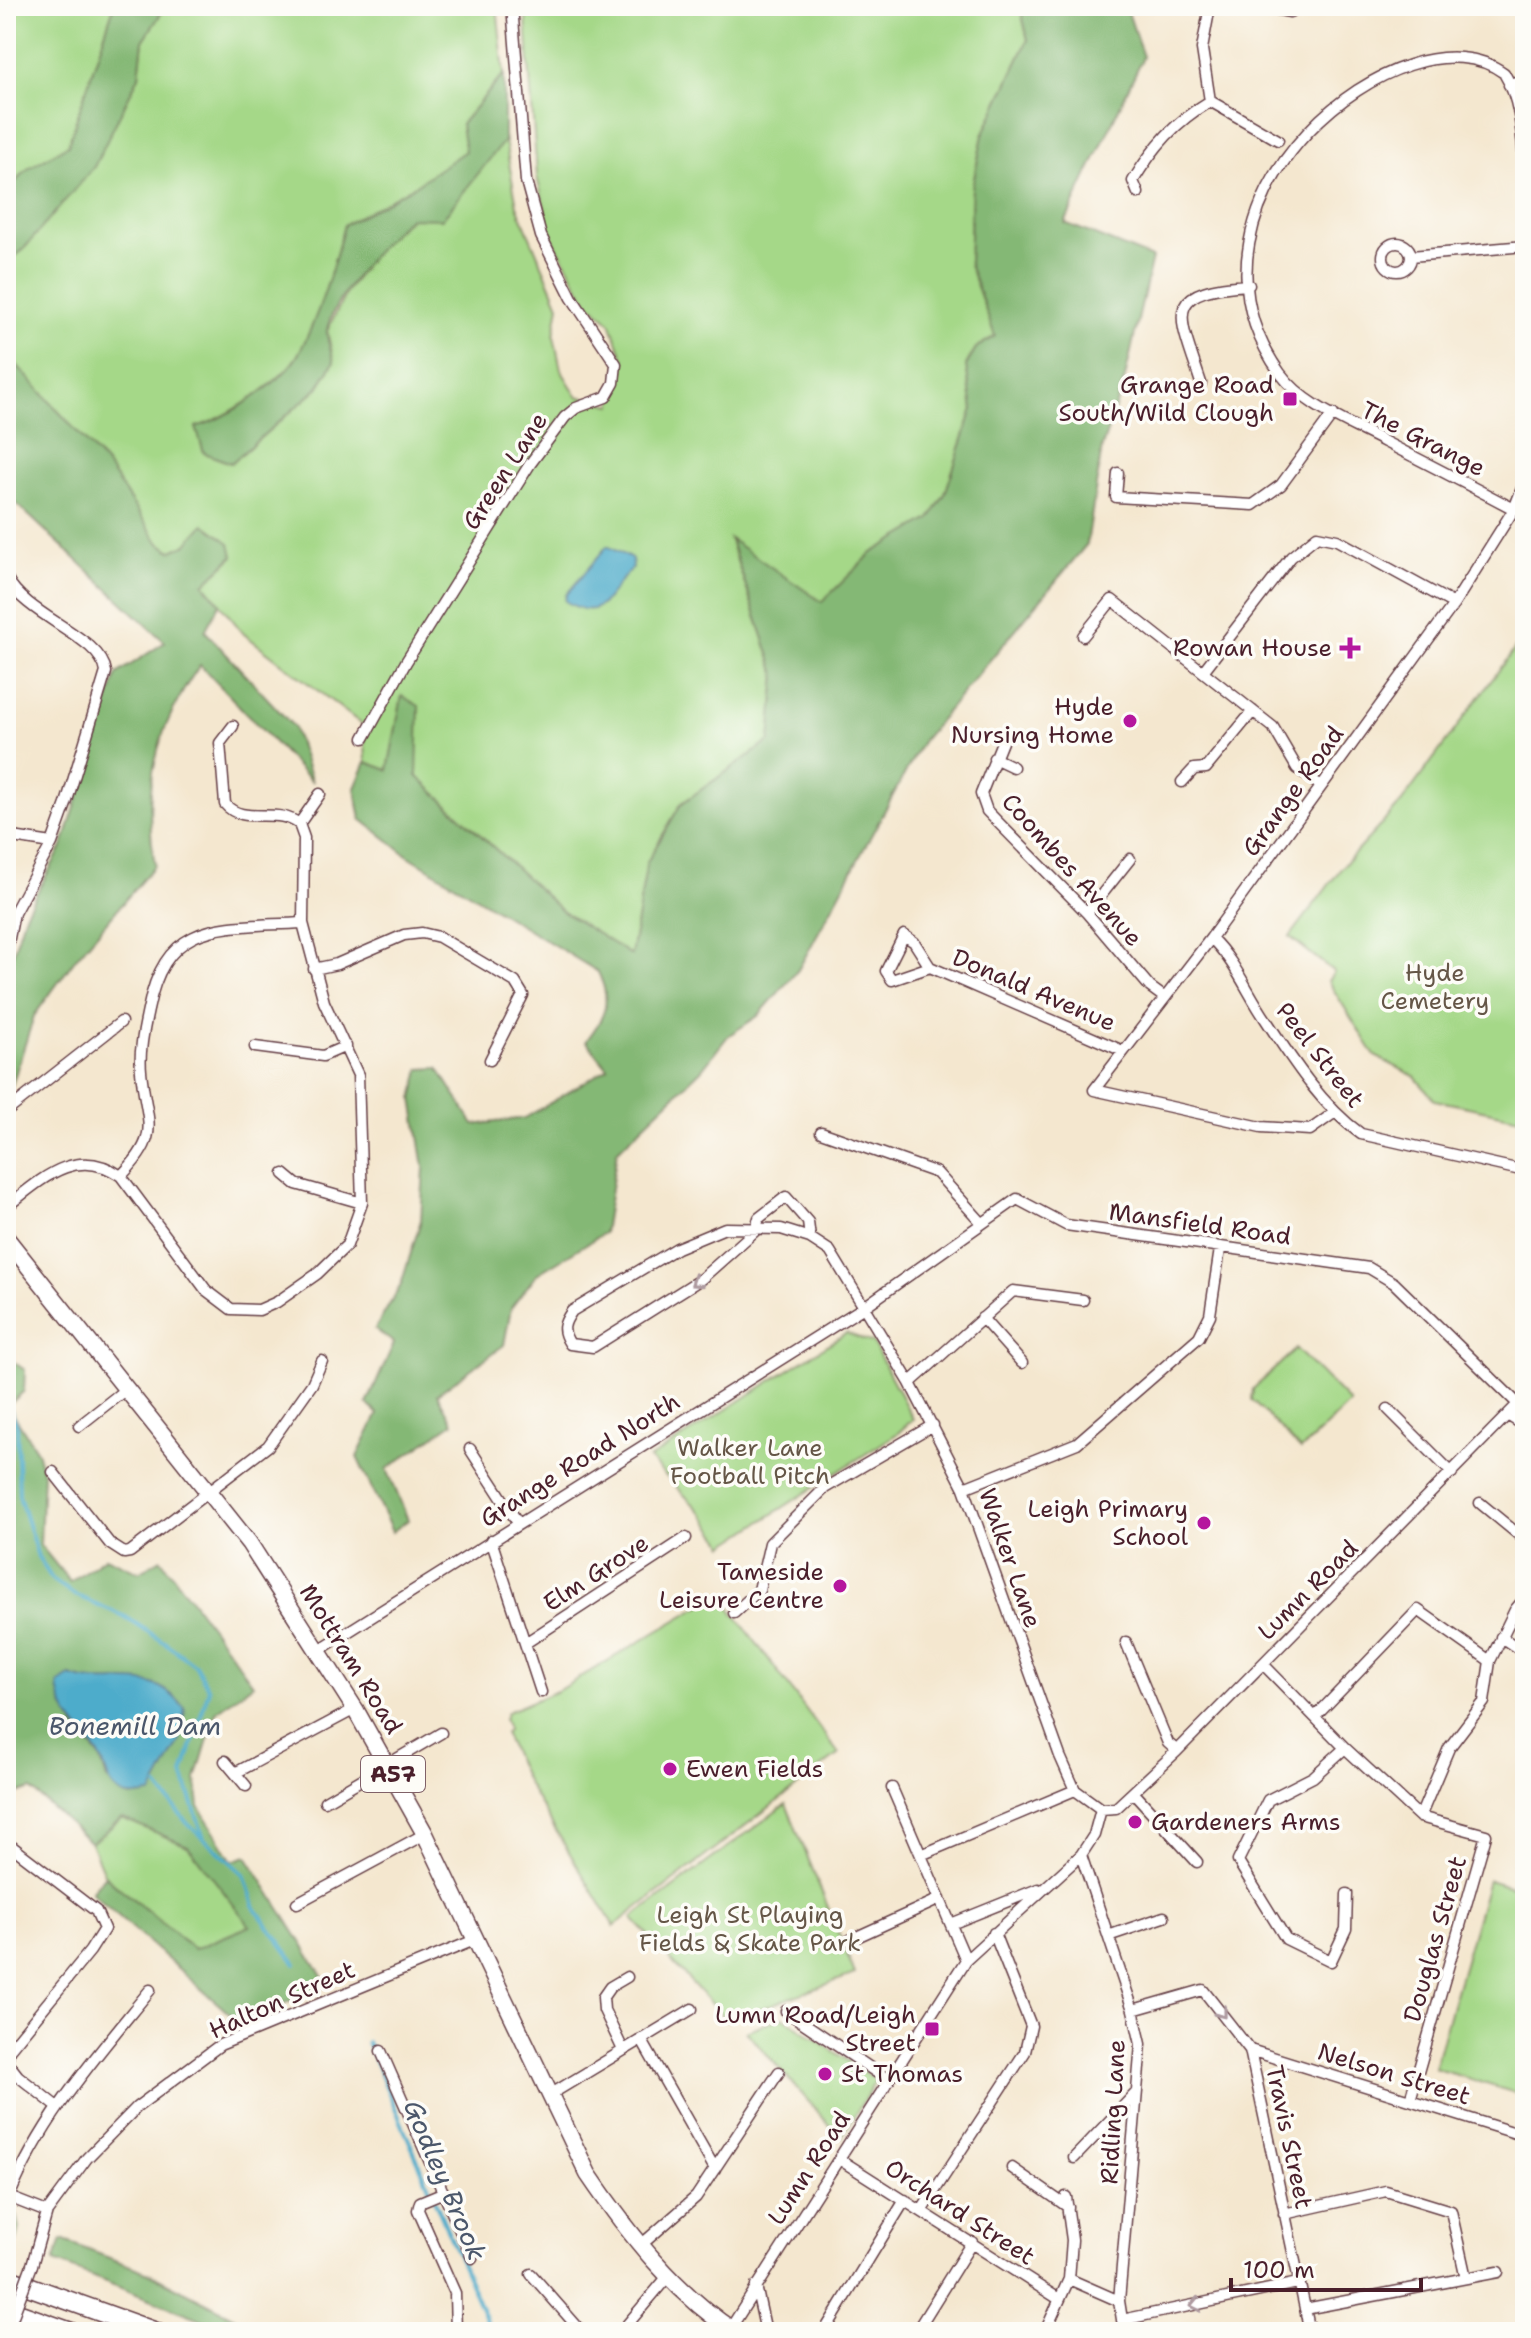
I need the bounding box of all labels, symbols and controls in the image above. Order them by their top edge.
place label: Grange Road South/Wild Clough [1058,369,1274,429]
marker: Grange Road South/Wild Clough [1281,390,1299,408]
street label: The Grange [1355,394,1491,484]
street label: Green Lane [455,406,555,536]
place label: Rowan House [1173,632,1332,664]
marker: Rowan House [1339,637,1361,659]
place label: Hyde Nursing Home [951,691,1114,751]
marker: Hyde Nursing Home [1121,712,1139,730]
street label: Grange Road [1235,719,1351,863]
street label: Coombes Avenue [995,787,1149,953]
street label: Donald Avenue [947,941,1121,1039]
park label: Hyde Cemetery [1381,957,1489,1017]
street label: Peel Street [1269,996,1371,1114]
street label: Mansfield Road [1107,1195,1293,1253]
one-way arrow [690,1272,704,1287]
street label: Grange Road North [474,1385,686,1535]
park label: Walker Lane Football Pitch [670,1432,830,1492]
street label: Walker Lane [971,1484,1049,1632]
place label: Leigh Primary School [1028,1493,1189,1553]
marker: Leigh Primary School [1195,1514,1213,1532]
street label: Elm Grove [537,1527,655,1619]
street label: Lumn Road [1251,1533,1365,1647]
place label: Tameside Leisure Centre [659,1556,824,1616]
marker: Tameside Leisure Centre [831,1577,849,1595]
street label: Mottram Road [292,1578,410,1740]
water label: Bonemill Dam [49,1708,221,1743]
place label: Ewen Fields [686,1753,824,1785]
road number: A57 [361,1756,425,1792]
marker: Ewen Fields [661,1760,679,1778]
place label: Gardeners Arms [1151,1806,1341,1838]
marker: Gardeners Arms [1126,1813,1144,1831]
street label: Douglas Street [1396,1852,1474,2026]
park label: Leigh St Playing Fields & Skate Park [639,1899,861,1959]
street label: Halton Street [204,1954,360,2046]
place label: Lumn Road/Leigh Street [715,1999,916,2059]
one-way arrow [1212,2004,1226,2019]
marker: Lumn Road/Leigh Street [923,2020,941,2038]
street label: Nelson Street [1314,2036,1474,2112]
street label: Ridling Lane [1093,2039,1133,2185]
place label: St Thomas [841,2058,963,2090]
street label: Travis Street [1258,2062,1320,2212]
marker: St Thomas [816,2065,834,2083]
water label: Godley Brook [396,2094,495,2266]
street label: Lumn Road [760,2105,858,2231]
street label: Orchard Street [879,2152,1041,2272]
scale bar [1231,2242,1421,2292]
text: 100 m [1243,2254,1315,2286]
one-way arrow [1188,2296,1202,2313]

